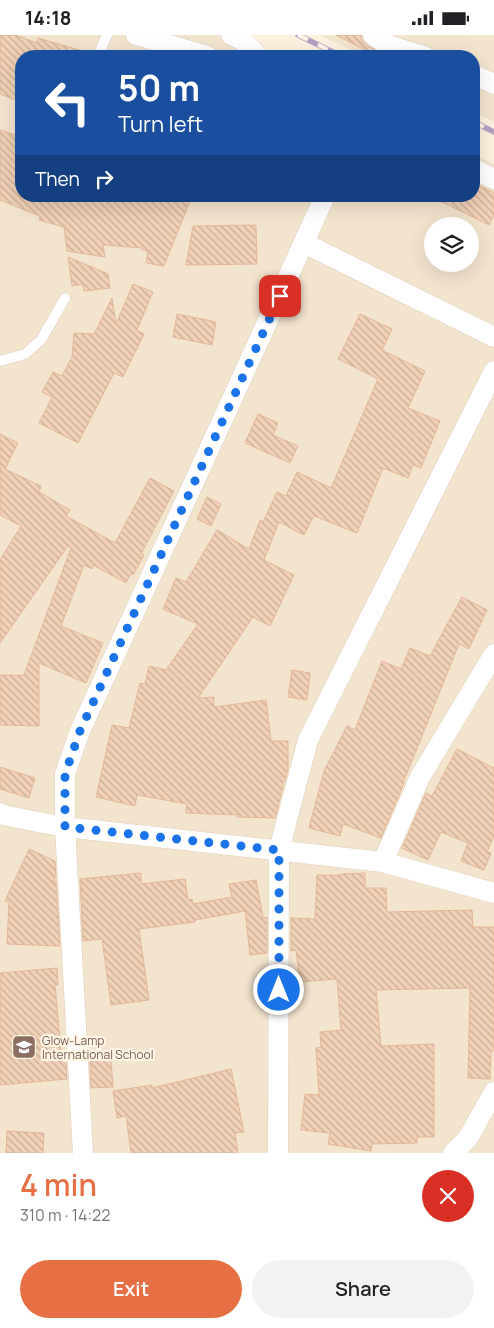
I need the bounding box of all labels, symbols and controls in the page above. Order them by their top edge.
text: 14:18 [25,5,71,31]
text: 50 m [118,64,200,112]
icon: left [35,70,100,135]
text: Turn left [118,109,203,139]
icon: right [90,165,118,193]
text: Then [35,166,80,192]
map controls [424,217,479,272]
button: layers [424,217,479,272]
pin [259,275,301,317]
icon: arrive [266,282,294,310]
position arrow [252,963,304,1015]
place label: Glow-Lamp International School [42,1032,154,1063]
school or university icon: Glow-Lamp International School [11,1034,37,1060]
text: 4 min [20,1164,97,1205]
button: close [422,1170,474,1222]
text: 310 m · 14:22 [20,1204,110,1226]
button: Exit [20,1260,242,1318]
button: Share [252,1260,474,1318]

